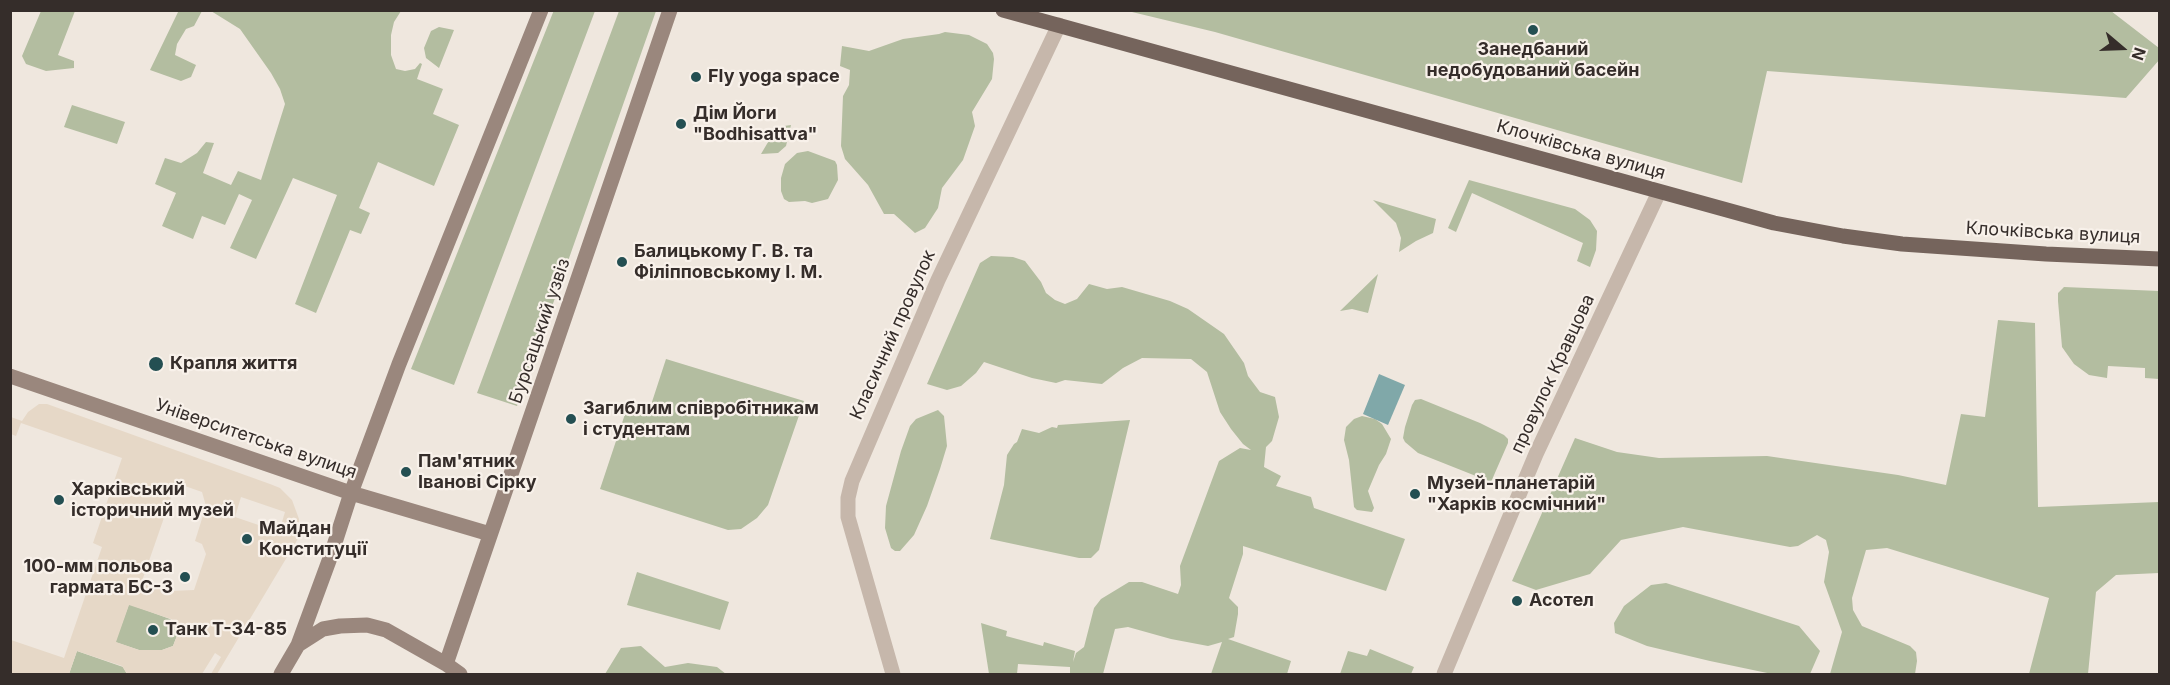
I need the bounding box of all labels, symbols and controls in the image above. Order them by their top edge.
north arrow [2092,18,2152,78]
marker: Занедбаний недобудований басейн [1526,23,1540,37]
place label: Занедбаний недобудований басейн [1427,39,1639,82]
text: N [2128,45,2150,63]
place label: Fly yoga space [708,66,840,88]
marker: Fly yoga space [689,70,703,84]
place label: Дім Йоги "Bodhisattva" [693,103,817,146]
street label: Клочківська вулиця [1494,116,1668,184]
marker: Дім Йоги "Bodhisattva" [674,117,688,131]
street label: Клочківська вулиця [1965,218,2141,248]
place label: Балицькому Г. В. та Філіпповському І. М. [634,241,823,284]
street label: Класичний провулок [846,247,940,423]
street label: Бурсацький узвіз [505,255,575,407]
marker: Балицькому Г. В. та Філіпповському І. М. [615,255,629,269]
street label: провулок Кравцова [1507,291,1599,457]
place label: Крапля життя [170,353,297,375]
marker: Крапля життя [147,355,165,373]
street label: Університетська вулиця [153,394,359,484]
place label: Загиблим співробітникам і студентам [583,398,819,440]
marker: Загиблим співробітникам і студентам [564,412,578,426]
place label: Пам'ятник Іванові Сірку [418,451,537,494]
marker: Пам'ятник Іванові Сірку [399,465,413,479]
place label: Музей-планетарій "Харків космічний" [1427,473,1606,516]
place label: Харківський історичний музей [71,479,234,522]
marker: Музей-планетарій "Харків космічний" [1408,487,1422,501]
marker: Харківський історичний музей [52,493,66,507]
place label: Майдан Конституції [259,518,367,560]
marker: Майдан Конституції [240,532,254,546]
place label: 100-мм польова гармата БС-3 [24,556,173,598]
marker: 100-мм польова гармата БС-3 [178,570,192,584]
place label: Асотел [1529,590,1594,612]
marker: Асотел [1510,594,1524,608]
place label: Танк Т-34-85 [165,619,287,641]
marker: Танк Т-34-85 [146,623,160,637]

